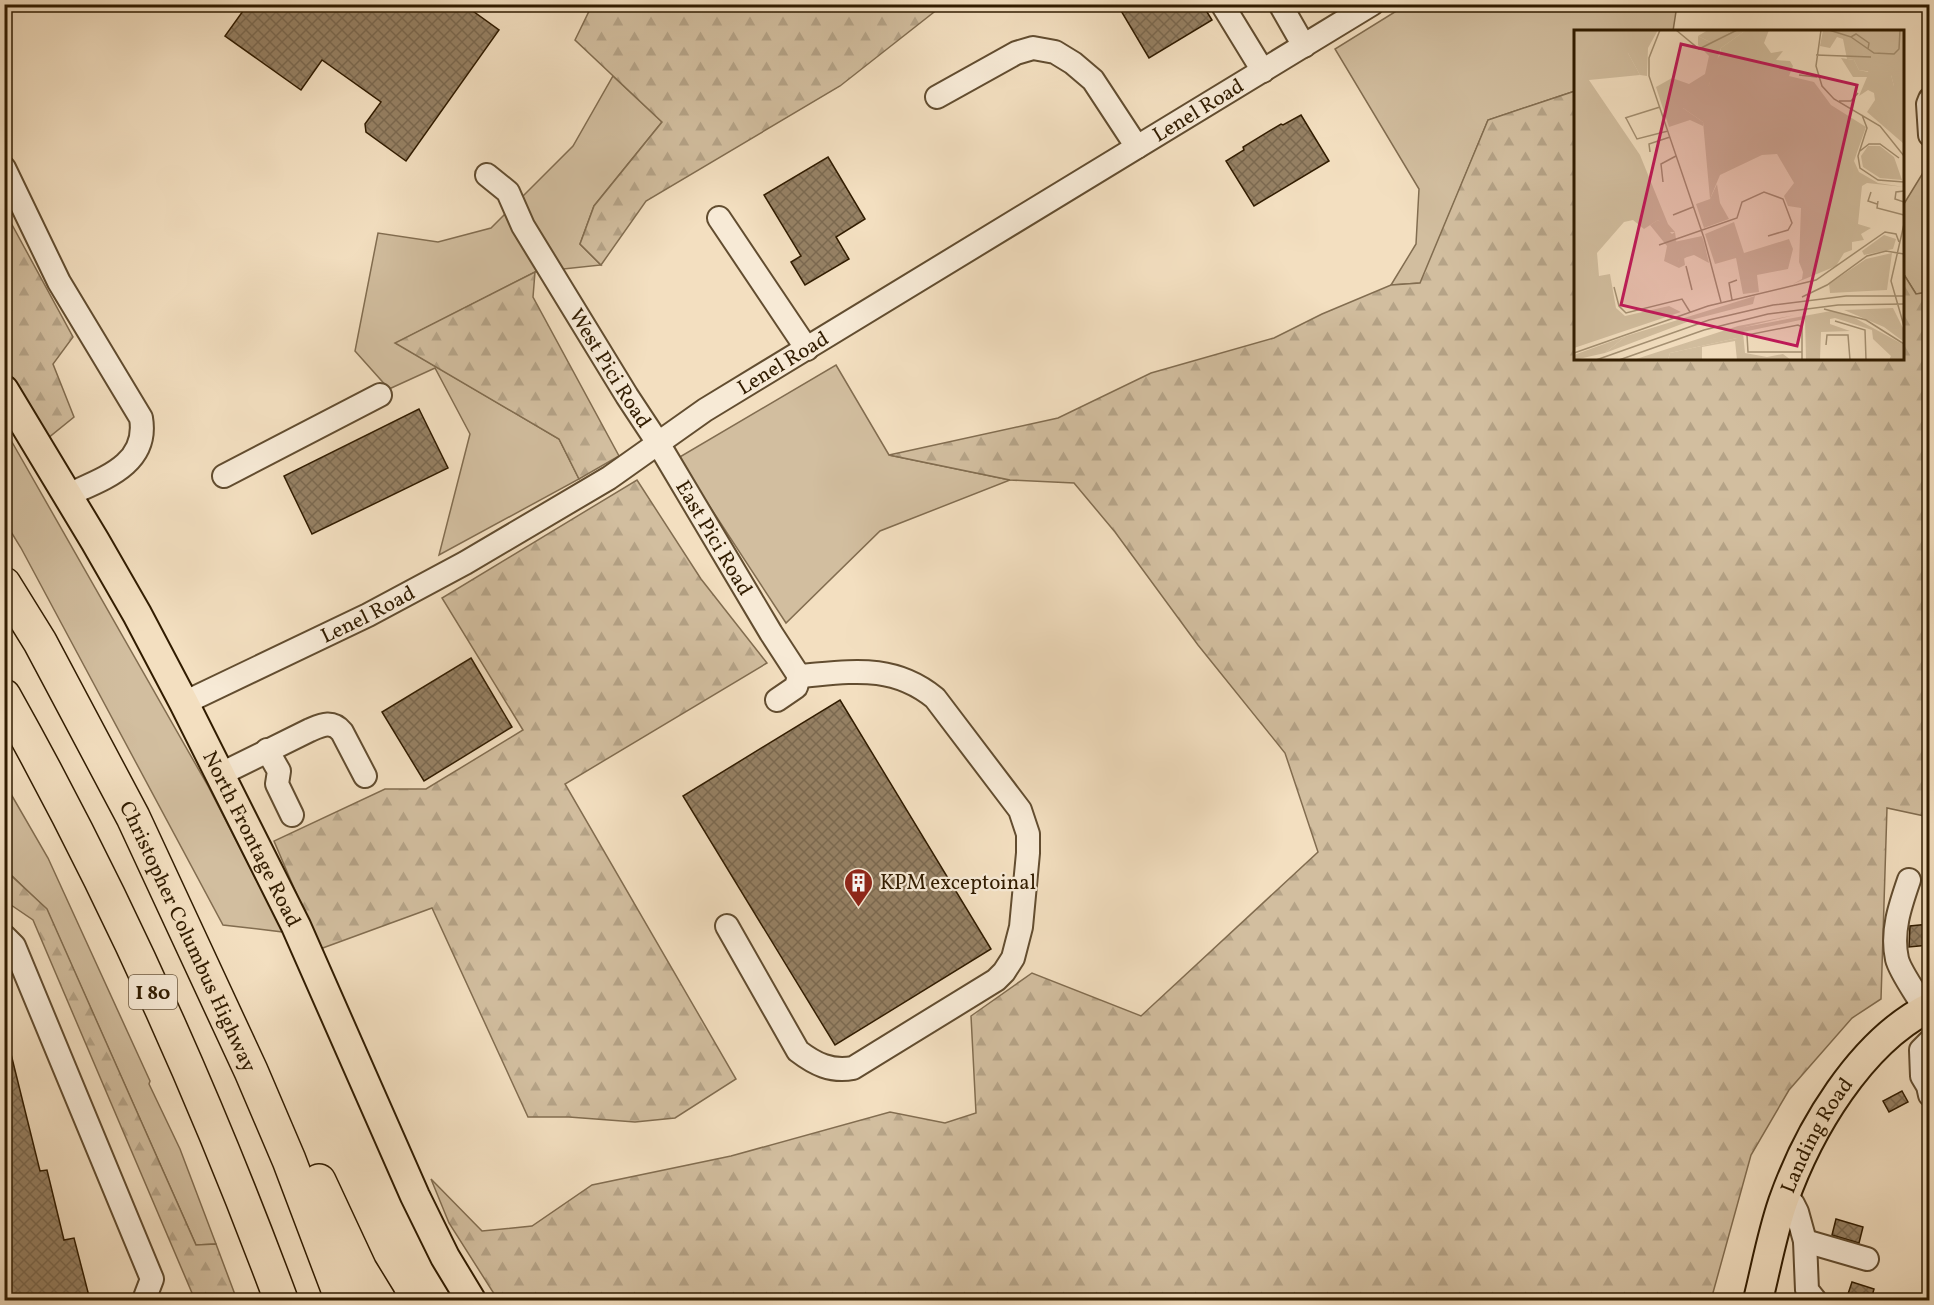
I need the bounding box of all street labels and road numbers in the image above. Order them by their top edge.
street label: Lenel Road [1148,72,1250,150]
street label: West Pici Road [561,304,657,434]
street label: Lenel Road [732,325,835,403]
street label: East Pici Road [667,475,759,602]
street label: Lenel Road [316,579,421,651]
street label: North Frontage Road [194,746,307,932]
street label: Christopher Columbus Highway [111,796,263,1078]
road number: I 80 [129,975,177,1009]
street label: Landing Road [1775,1072,1861,1198]

